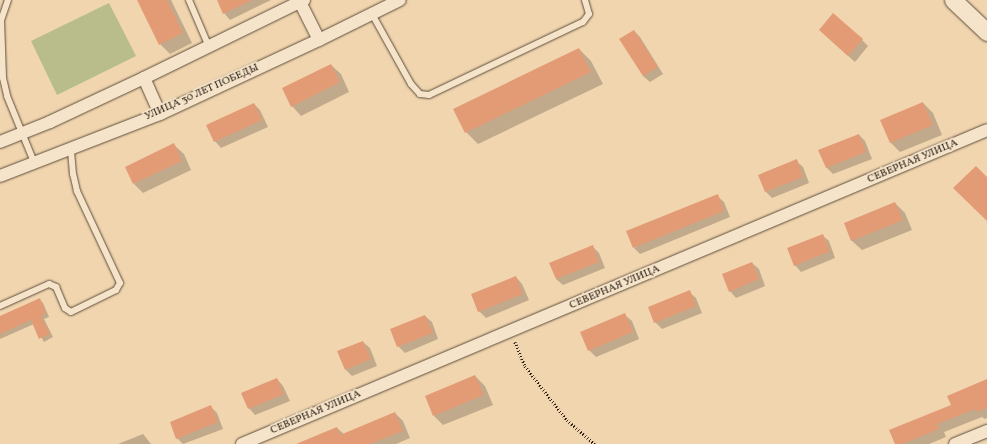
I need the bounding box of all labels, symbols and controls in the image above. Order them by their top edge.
street label: УЛИЦА 30 ЛЕТ ПОБЕДЫ [143,62,261,124]
street label: СЕВЕРНАЯ УЛИЦА [866,137,960,187]
street label: СЕВЕРНАЯ УЛИЦА [568,263,662,313]
street label: СЕВЕРНАЯ УЛИЦА [269,388,363,438]

